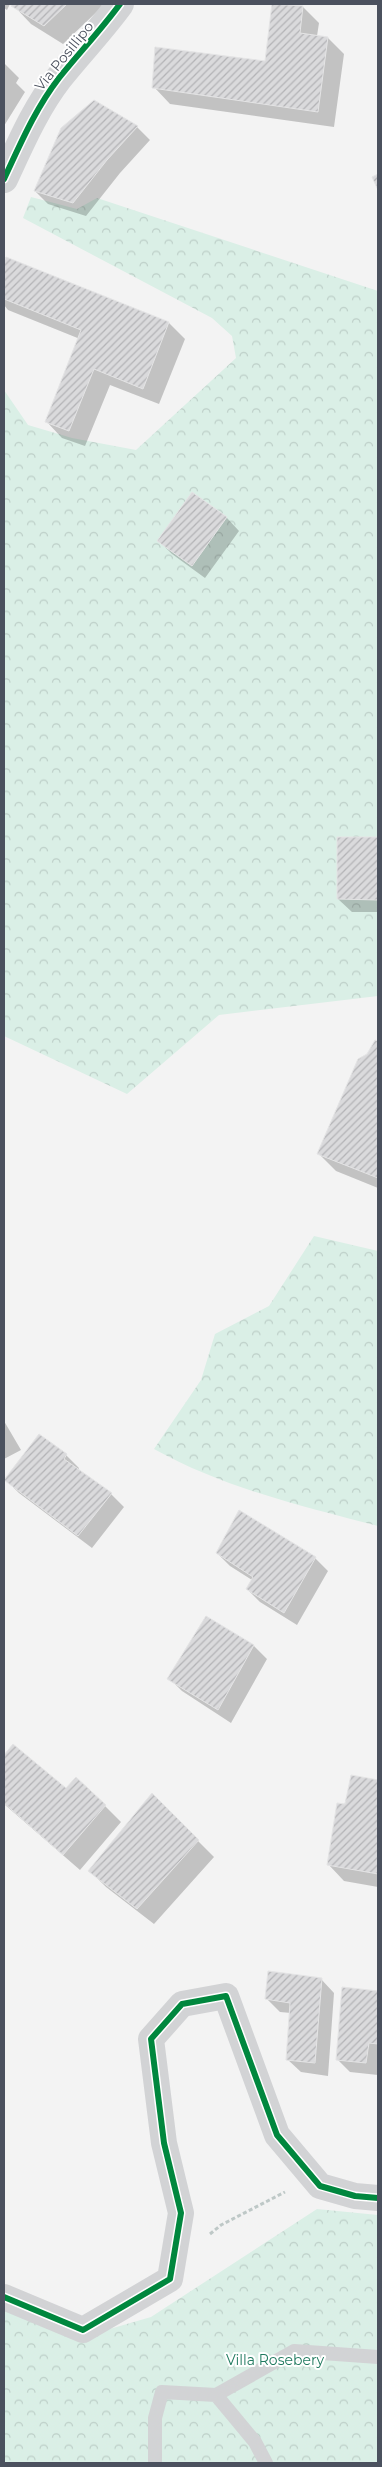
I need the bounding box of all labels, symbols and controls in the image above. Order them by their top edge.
street label: Via Posillipo [31,18,98,94]
park label: Villa Rosebery [226,2351,324,2369]

